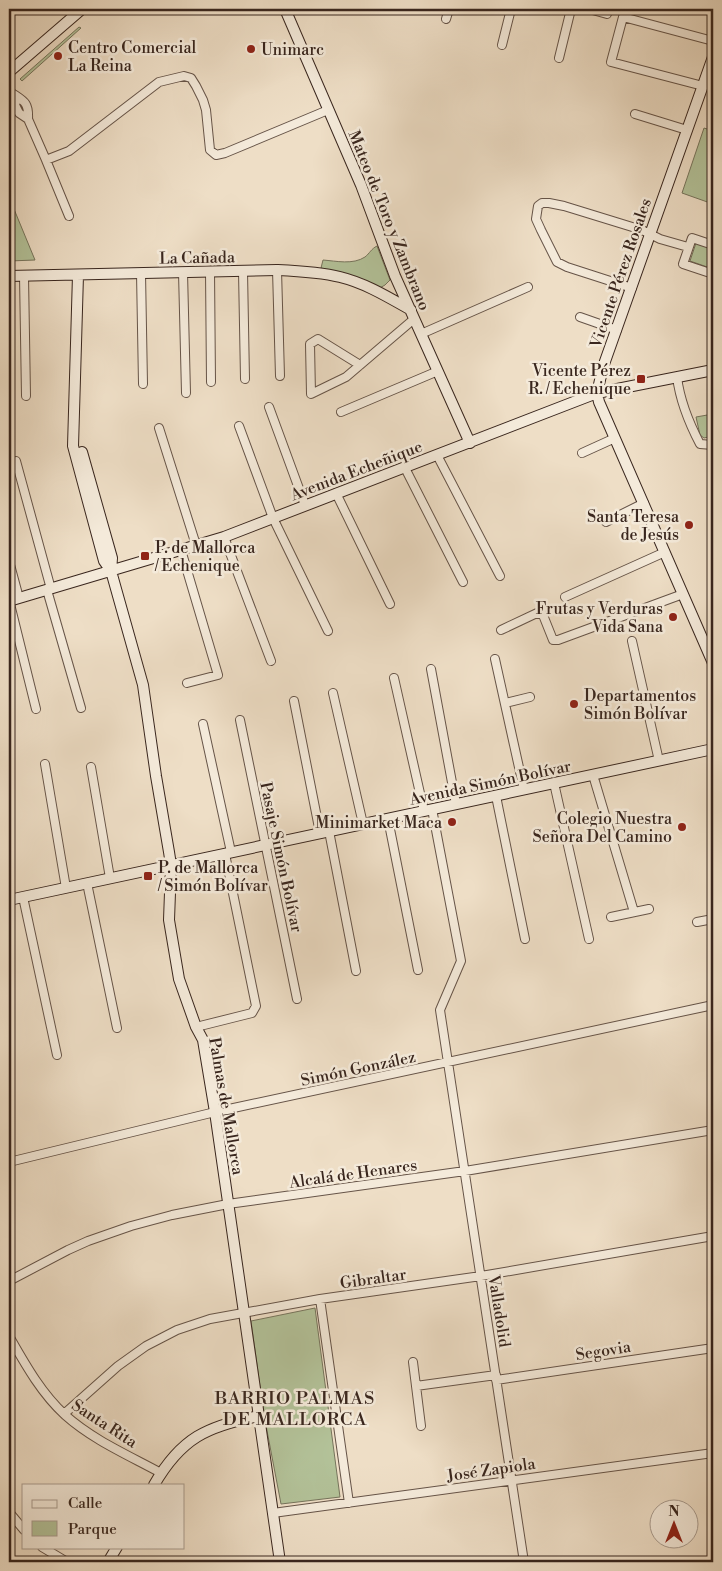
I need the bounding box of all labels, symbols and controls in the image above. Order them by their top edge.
place label: Centro Comercial La Reina [68,38,197,76]
place label: Unimarc [261,40,324,60]
marker: Unimarc [245,43,257,55]
marker: Centro Comercial La Reina [52,50,64,62]
street label: Mateo de Toro y Zambrano [344,127,434,313]
street label: Vicente Pérez Rosales [586,196,656,352]
street label: La Cañada [159,247,236,269]
place label: Vicente Pérez R. / Echenique [528,361,631,399]
marker: Vicente Pérez R. / Echenique [635,373,647,385]
street label: Avenida Echeñique [287,437,425,506]
place label: Santa Teresa de Jesús [587,507,680,545]
marker: Santa Teresa de Jesús [683,519,695,531]
place label: P. de Mallorca / Echenique [154,538,256,576]
marker: P. de Mallorca / Echenique [139,550,151,562]
place label: Frutas y Verduras Vida Sana [536,599,664,637]
marker: Frutas y Verduras Vida Sana [667,611,679,623]
place label: Departamentos Simón Bolívar [584,686,696,724]
marker: Departamentos Simón Bolívar [568,698,580,710]
street label: Avenida Simón Bolívar [407,756,573,810]
street label: Pasaje Simón Bolívar [255,780,307,934]
place label: Colegio Nuestra Señora Del Camino [533,809,673,847]
place label: Minimarket Maca [315,813,443,833]
marker: Minimarket Maca [446,816,458,828]
marker: Colegio Nuestra Señora Del Camino [676,821,688,833]
place label: P. de Mallorca / Simón Bolívar [157,858,268,896]
marker: P. de Mallorca / Simón Bolívar [142,870,154,882]
street label: Palmas de Mallorca [204,1036,248,1177]
street label: Simón González [299,1047,417,1091]
street label: Alcalá de Henares [287,1155,418,1193]
street label: Gibraltar [339,1264,408,1294]
street label: Valladolid [483,1273,515,1349]
street label: Segovia [574,1337,633,1365]
district label: BARRIO PALMAS DE MALLORCA [214,1387,375,1431]
street label: Santa Rita [68,1395,142,1453]
street label: José Zapiola [445,1454,538,1486]
legend [22,1484,185,1548]
text: Calle [68,1494,102,1513]
north arrow [650,1498,700,1548]
text: N [668,1503,680,1521]
text: Parque [68,1520,117,1539]

